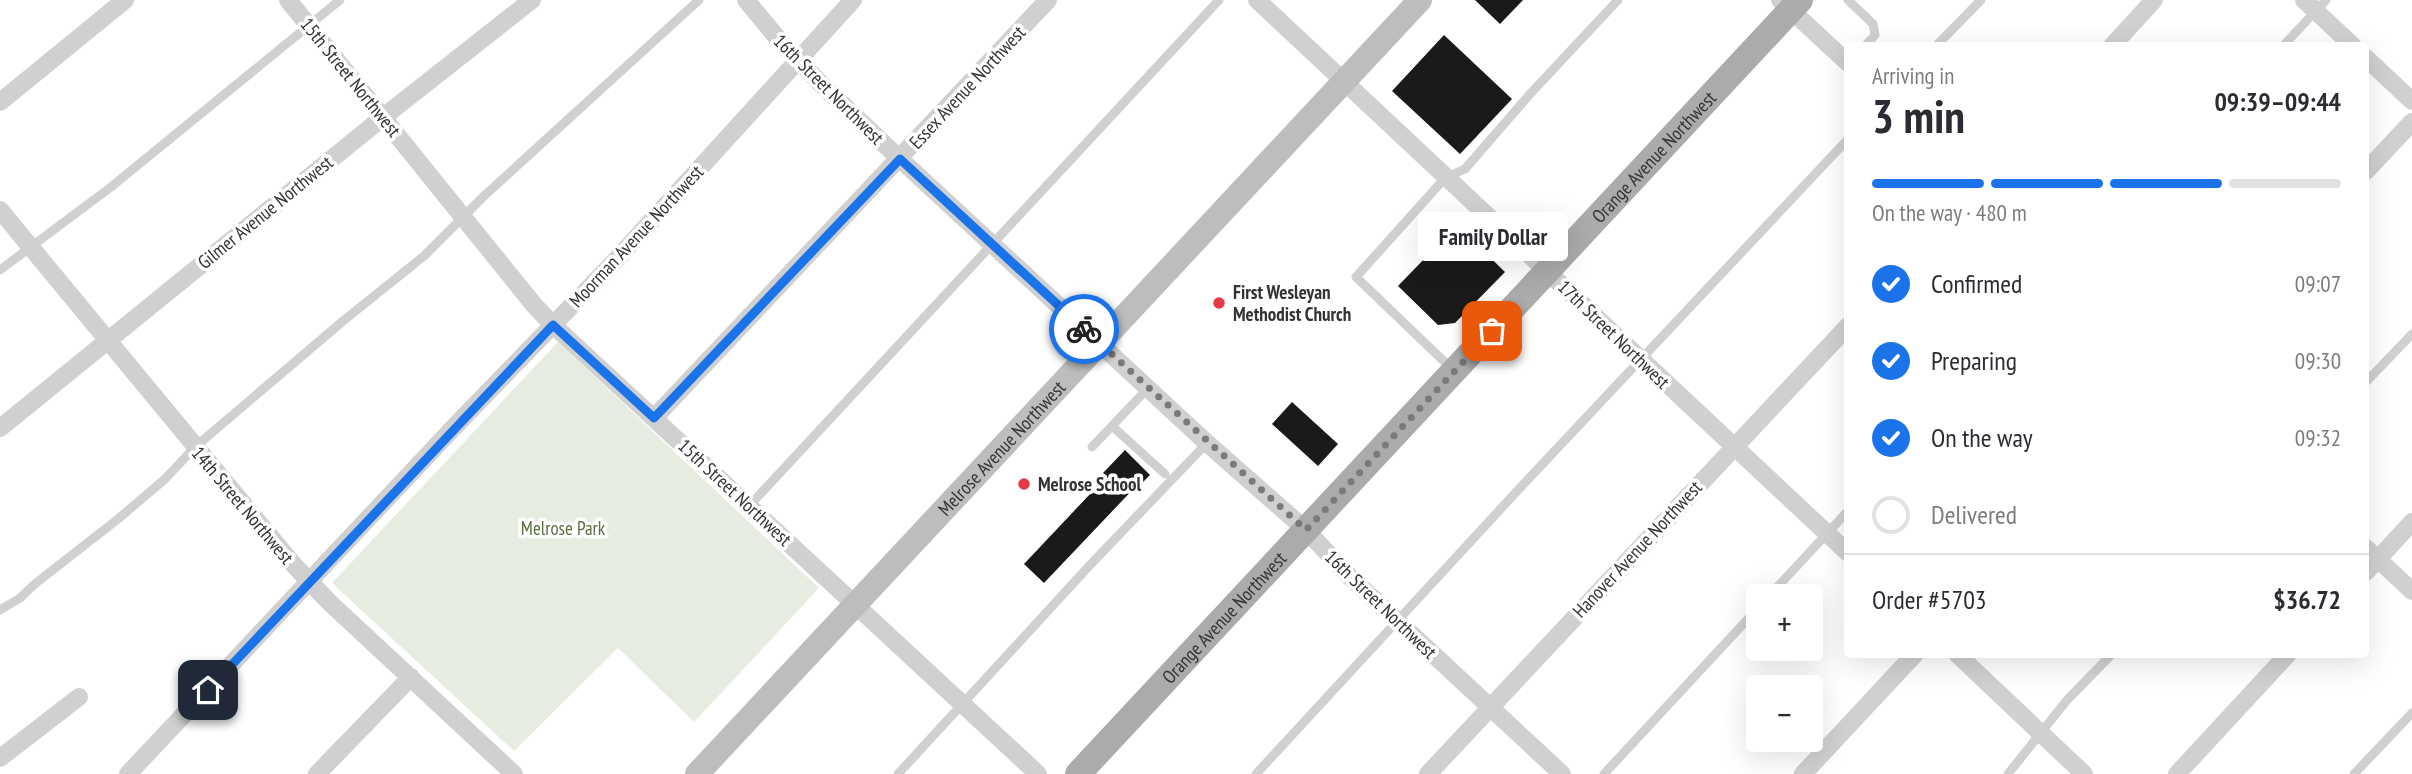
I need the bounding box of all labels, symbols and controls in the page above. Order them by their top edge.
street label: 15th Street Northwest [296,13,407,142]
street label: Essex Avenue Northwest [904,20,1031,154]
street label: 16th Street Northwest [769,29,890,150]
text: Arriving in [1872,61,1954,90]
street label: Orange Avenue Northwest [1586,85,1722,228]
text: 09:39–09:44 [2214,85,2341,118]
text: 3 min [1872,86,1965,146]
street label: Gilmer Avenue Northwest [193,150,338,274]
street label: Moorman Avenue Northwest [564,159,709,312]
text: On the way · 480 m [1872,198,2027,227]
callout: Family Dollar [1417,212,1567,261]
text: Family Dollar [1439,222,1547,251]
icon: check [1872,265,1910,303]
text: Confirmed [1931,267,2022,300]
text: 09:07 [2295,269,2341,298]
street label: 17th Street Northwest [1553,275,1675,394]
place label: First Wesleyan Methodist Church [1233,280,1351,326]
courier [1049,294,1119,364]
marker: First Wesleyan Methodist Church [1211,295,1227,311]
pin [1462,301,1522,361]
icon: bike [1065,310,1103,348]
icon: bag [1473,312,1511,350]
icon: check [1872,342,1910,380]
text: Preparing [1931,344,2017,377]
text: 09:30 [2295,346,2341,375]
street label: Melrose Avenue Northwest [933,375,1071,521]
icon: check [1872,419,1910,457]
text: On the way [1931,421,2033,454]
text: 09:32 [2295,423,2341,452]
street label: 15th Street Northwest [673,433,797,551]
street label: 14th Street Northwest [187,441,300,569]
place label: Melrose School [1038,472,1141,496]
street label: Hanover Avenue Northwest [1567,475,1707,622]
marker: Melrose School [1016,476,1032,492]
text: Delivered [1931,498,2017,531]
park label: Melrose Park [521,516,606,540]
street label: 16th Street Northwest [1320,545,1443,664]
street label: Orange Avenue Northwest [1157,546,1292,688]
text: Order #5703 [1872,583,1987,616]
text: $36.72 [2273,583,2341,616]
map controls [1746,584,1823,752]
button: + [1746,584,1823,661]
pin [178,660,238,720]
icon: home [189,671,227,709]
button: − [1746,675,1823,752]

